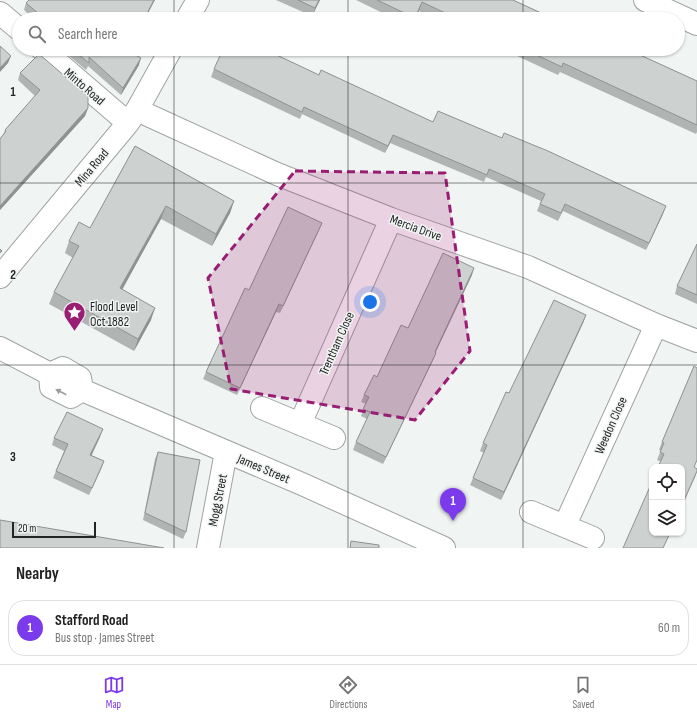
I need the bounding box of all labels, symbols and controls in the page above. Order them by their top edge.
search box [12,12,685,56]
icon: search [26,23,48,45]
text: Search here [58,25,118,44]
street label: Minto Road [61,65,108,109]
text: 1 [10,84,16,100]
street label: Mina Road [71,145,112,190]
street label: Mercia Drive [388,211,444,245]
text: 2 [10,267,16,283]
your location [360,292,380,312]
place label: Flood Level Oct 1882 [90,299,138,330]
place icon: Flood Level Oct 1882 [62,300,88,333]
street label: Trentham Close [316,309,358,378]
one-way arrow [56,389,67,396]
street label: Weedon Close [591,394,631,457]
text: 3 [10,449,16,465]
street label: James Street [234,450,292,487]
map controls [649,464,685,536]
button: locate [649,464,685,500]
street label: Mogg Street [205,473,231,528]
pin: 1 [440,488,466,521]
button: layers [649,500,685,536]
scale bar [12,520,96,539]
text: 20 m [18,522,36,535]
text: Nearby [16,564,59,584]
text: Stafford Road [55,611,128,630]
text: 1 [27,620,33,636]
text: 60 m [658,620,680,636]
text: Bus stop · James Street [55,630,154,646]
tab: Map [103,674,125,711]
tab: Directions [330,674,367,711]
tab: Saved [572,674,594,711]

